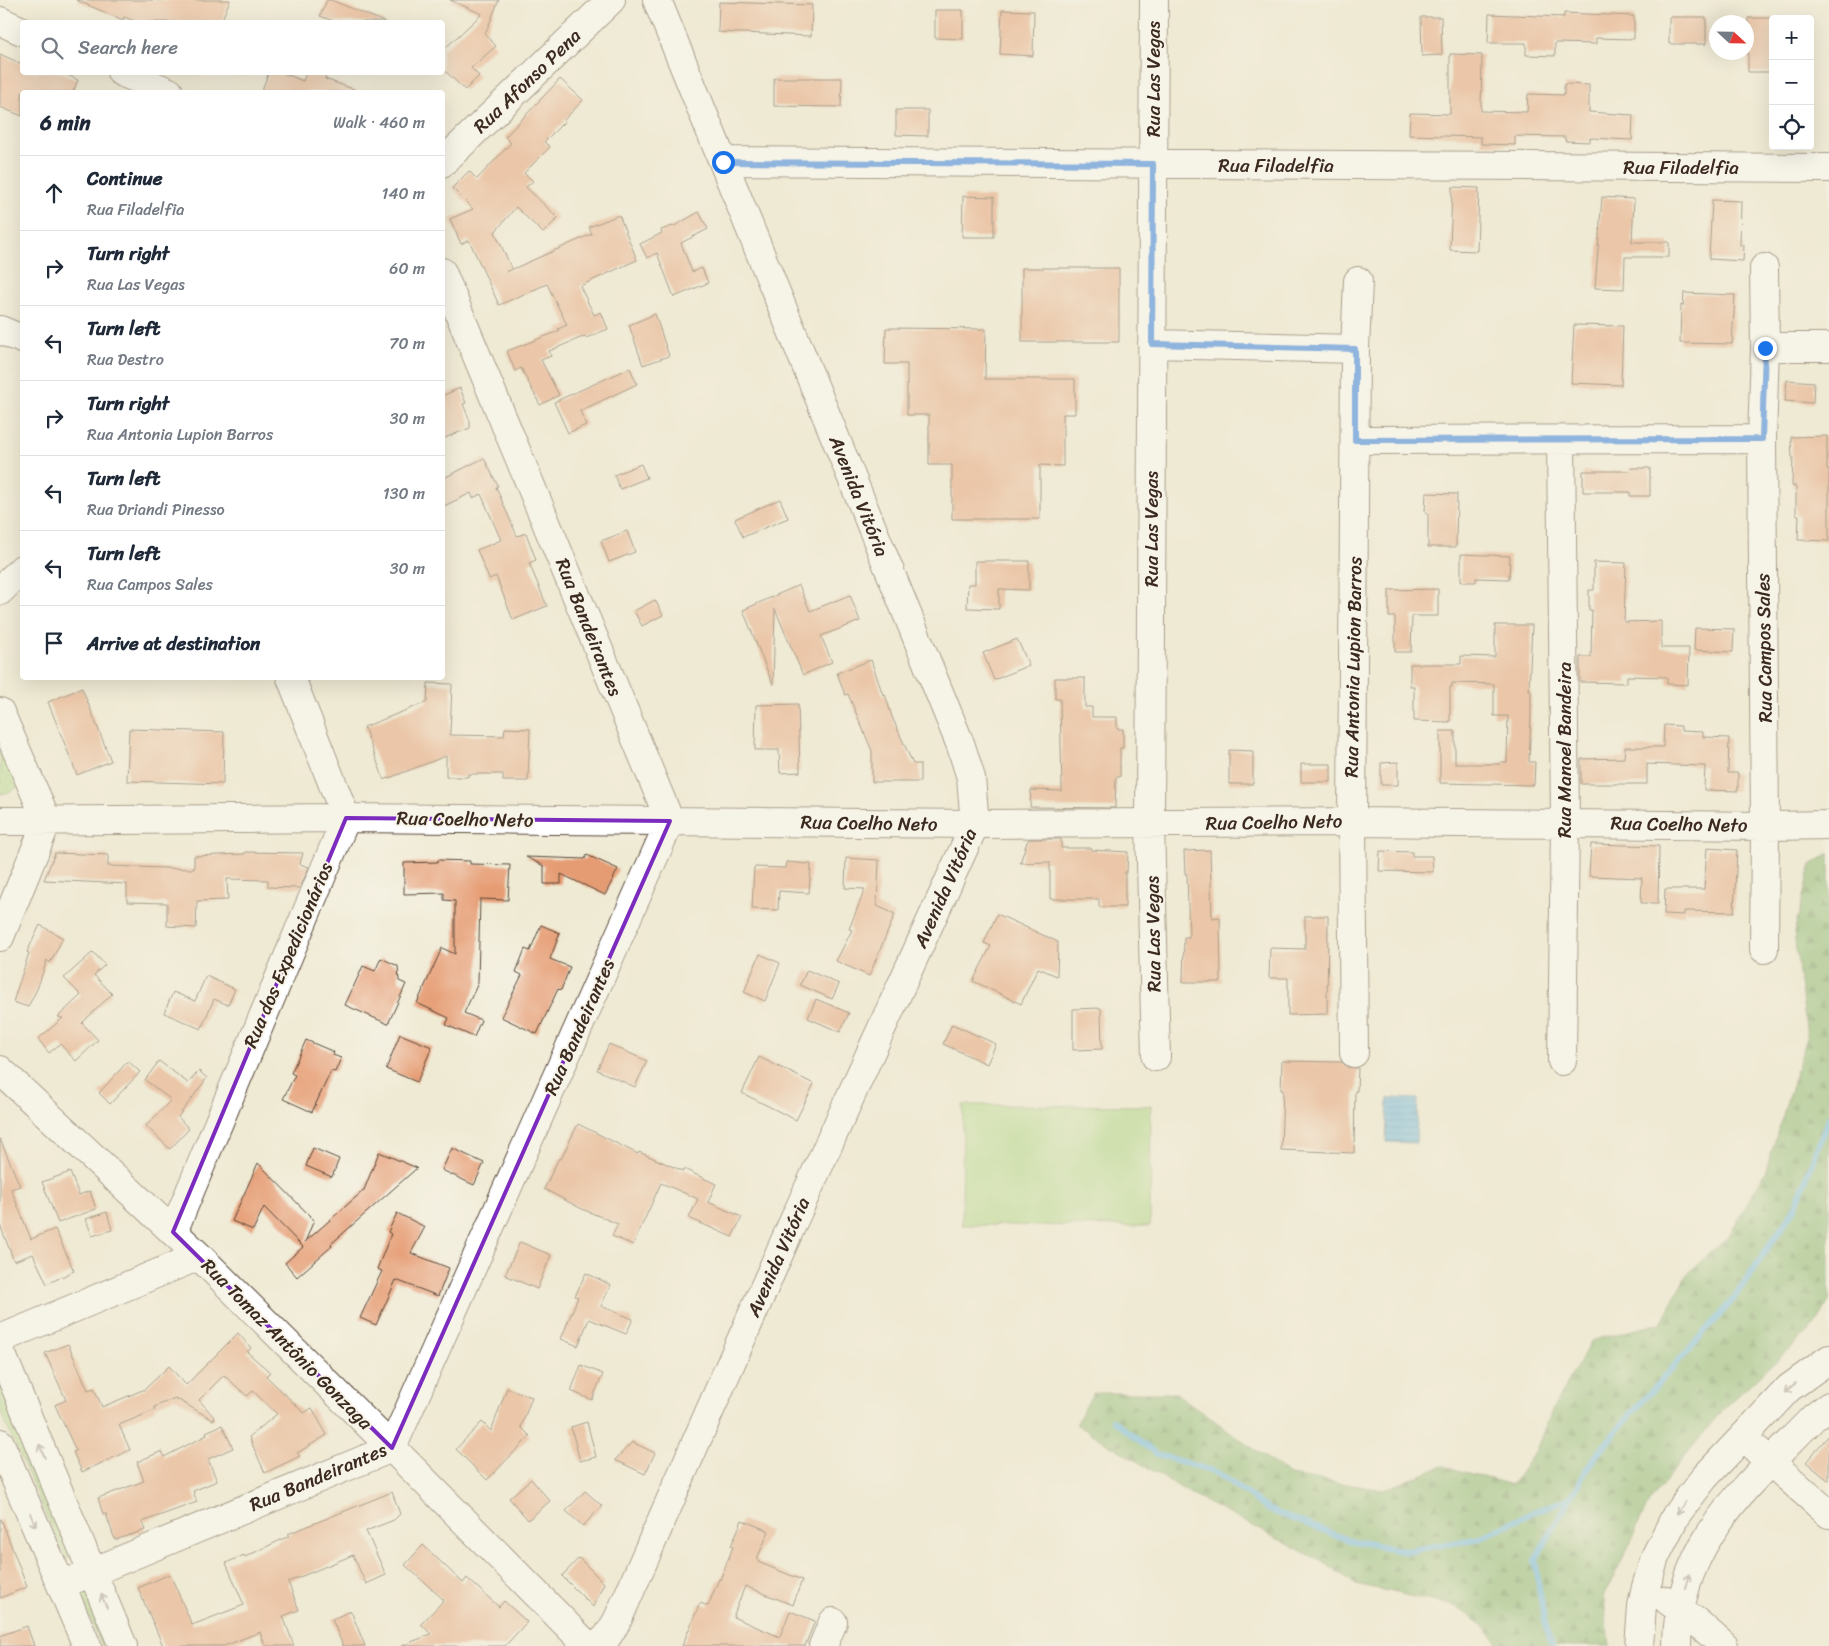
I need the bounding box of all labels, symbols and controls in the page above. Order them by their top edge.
north arrow [1709,15,1754,60]
map controls [1769,15,1814,150]
button: + [1769,15,1814,60]
search box [20,20,445,75]
street label: Rua Afonso Pena [465,20,589,142]
street label: Rua Las Vegas [1137,21,1170,137]
text: Search here [78,31,178,64]
icon: search [38,34,66,62]
button: − [1769,60,1814,105]
text: 6 min [40,104,91,142]
button: locate [1769,105,1814,150]
text: Walk · 460 m [333,108,425,137]
street label: Rua Filadelfia [1218,149,1334,182]
route start [712,151,735,174]
street label: Rua Filadelfia [1623,151,1739,184]
text: Continue [87,162,163,195]
icon: ahead [40,179,68,207]
text: 140 m [382,179,425,208]
text: Rua Filadelfia [87,195,184,224]
text: Turn right [87,237,169,270]
icon: right [40,254,68,282]
text: 60 m [389,254,425,283]
text: Rua Las Vegas [87,270,185,299]
text: Turn left [87,312,160,345]
icon: left [40,329,68,357]
text: 70 m [389,329,425,358]
route end [1754,337,1777,360]
text: Rua Destro [87,345,164,374]
text: Turn right [87,387,169,420]
icon: right [40,404,68,432]
text: 30 m [390,404,425,433]
text: Rua Antonia Lupion Barros [87,420,273,449]
street label: Avenida Vitória [819,430,898,562]
text: Turn left [87,462,160,495]
street label: Rua Las Vegas [1135,471,1168,587]
icon: left [40,479,68,507]
text: 130 m [383,479,425,508]
text: Rua Driandi Pinesso [87,495,225,524]
text: Turn left [87,537,160,570]
street label: Rua Bandeirantes [546,553,632,701]
icon: left [40,554,68,582]
text: 30 m [390,554,425,583]
street label: Rua Antonia Lupion Barros [1335,556,1371,778]
text: Rua Campos Sales [87,570,213,599]
street label: Rua Campos Sales [1746,573,1782,723]
text: Arrive at destination [87,627,260,660]
icon: arrive [40,629,68,657]
street label: Rua Manoel Bandeira [1548,661,1581,838]
street label: Rua Coelho Neto [396,801,534,837]
street label: Rua Coelho Neto [1205,804,1343,840]
street label: Rua Coelho Neto [800,805,938,841]
street label: Rua Coelho Neto [1610,806,1748,842]
street label: Avenida Vitória [903,822,986,954]
street label: Rua dos Expedicionários [234,857,342,1053]
street label: Rua Las Vegas [1135,875,1171,992]
street label: Rua Bandeirantes [534,953,624,1101]
street label: Avenida Vitória [736,1191,819,1323]
street label: Rua Tomaz Antônio Gonzaga [193,1250,381,1438]
one-way arrow [1784,1382,1797,1393]
street label: Rua Bandeirantes [244,1433,392,1521]
one-way arrow [37,1444,46,1459]
one-way arrow [1676,1501,1686,1515]
one-way arrow [29,1512,39,1527]
one-way arrow [1683,1573,1693,1589]
one-way arrow [99,1594,109,1609]

